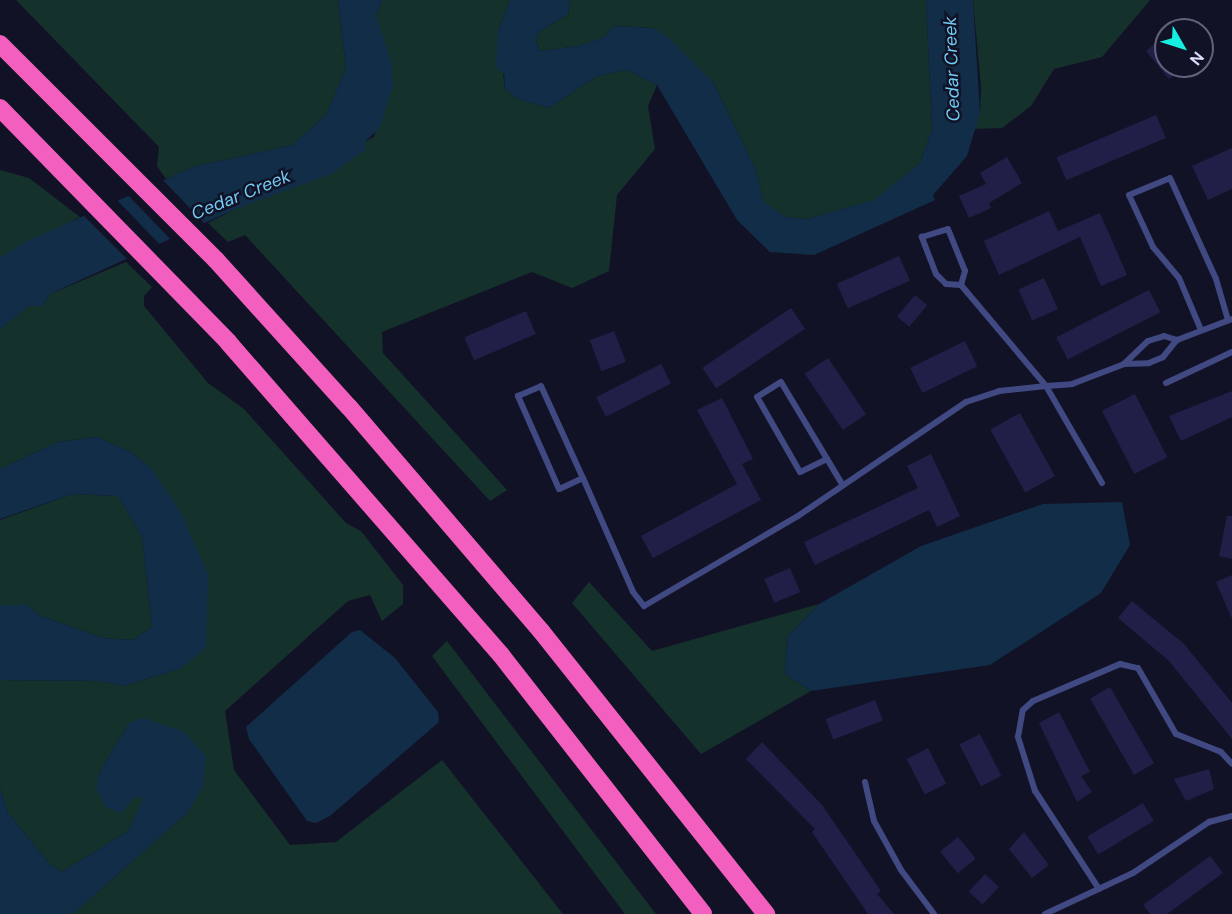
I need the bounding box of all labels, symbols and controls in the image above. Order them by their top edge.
water label: Cedar Creek [939,16,965,122]
north arrow [1154,18,1214,78]
text: N [1185,47,1209,70]
water label: Cedar Creek [188,165,294,225]

